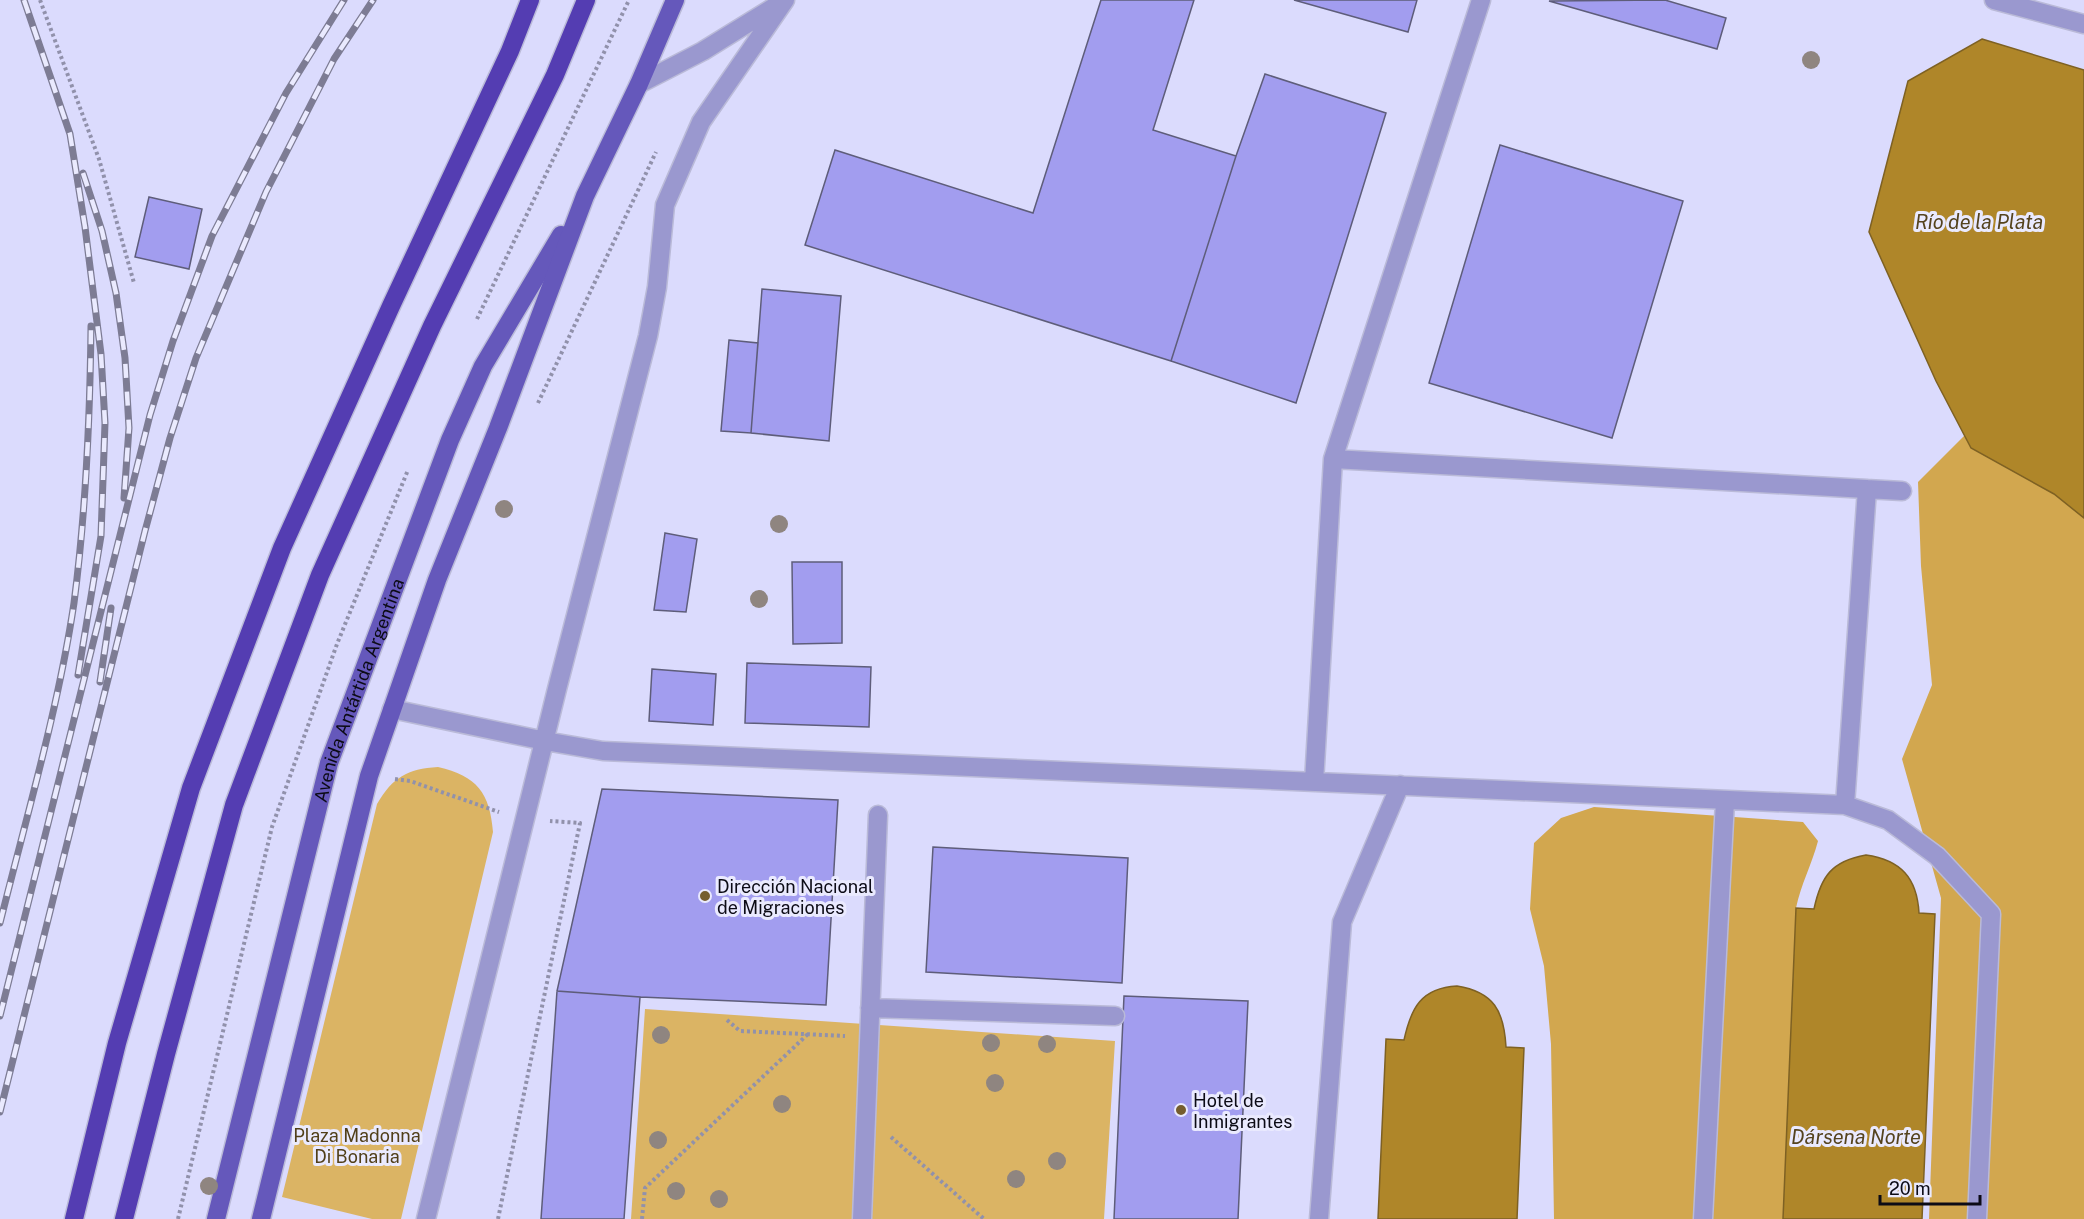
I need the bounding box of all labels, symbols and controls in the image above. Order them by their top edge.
water label: Río de la Plata [1915,210,2043,234]
street label: Avenida Antártida Argentina [309,575,408,804]
place label: Dirección Nacional de Migraciones [717,876,873,918]
marker: Dirección Nacional de Migraciones [698,889,712,903]
place label: Hotel de Inmigrantes [1193,1090,1292,1132]
marker: Hotel de Inmigrantes [1174,1103,1188,1117]
park label: Plaza Madonna Di Bonaria [293,1125,421,1167]
water label: Dársena Norte [1791,1125,1921,1149]
scale bar [1880,1168,1980,1206]
text: 20 m [1889,1178,1931,1199]

